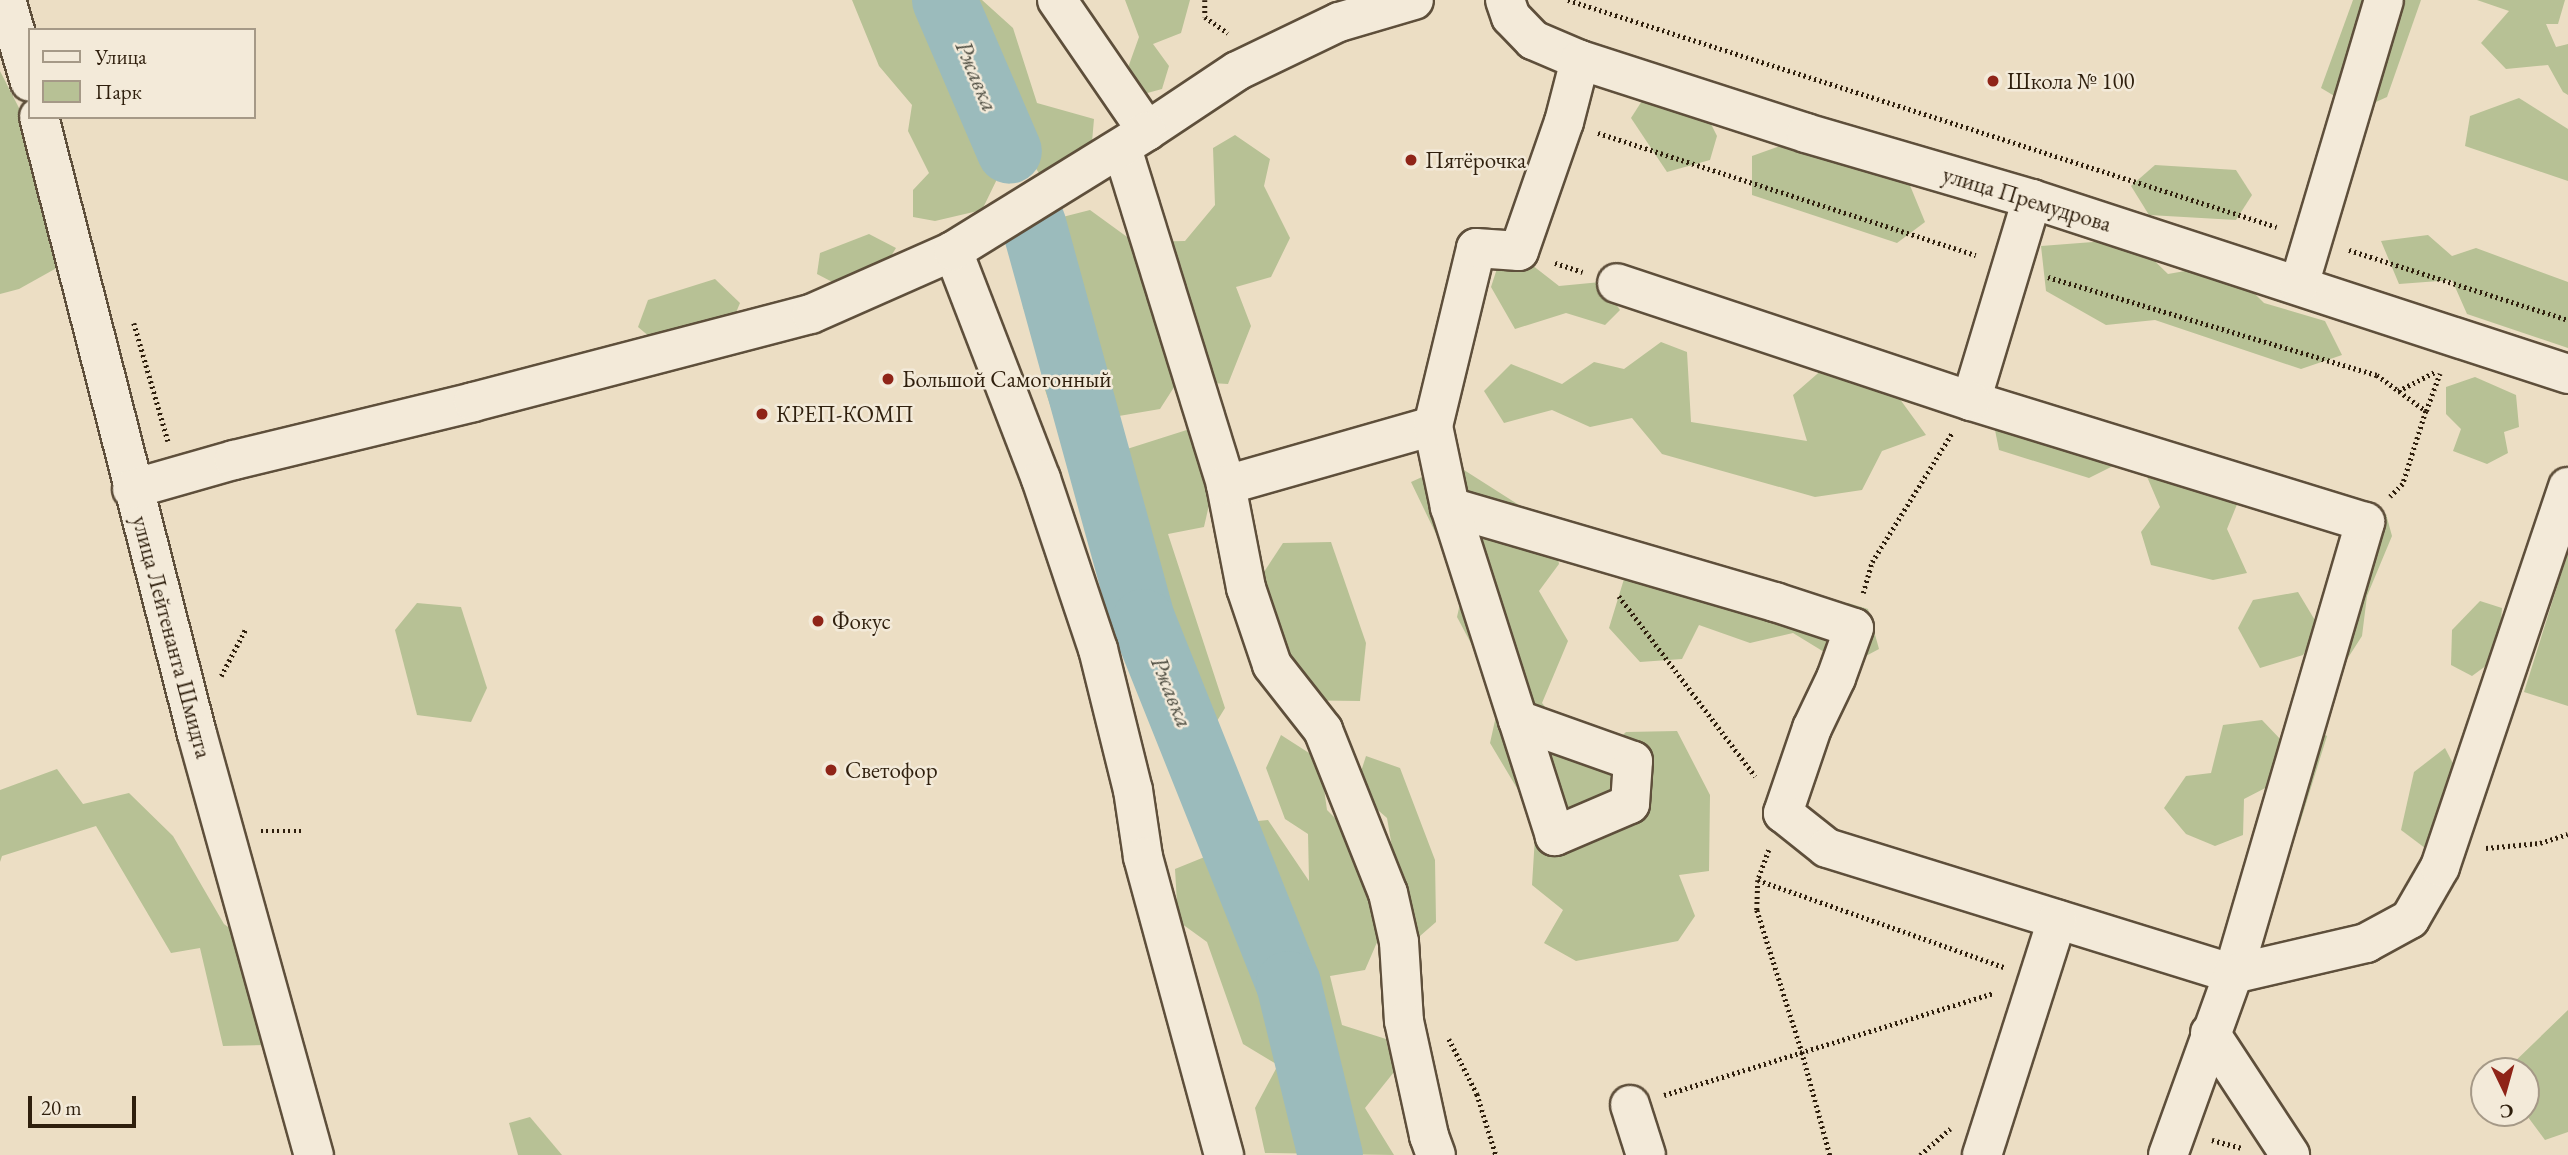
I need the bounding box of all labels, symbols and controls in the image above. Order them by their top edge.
legend [28,28,256,119]
water label: Ржавка [949,36,1005,116]
text: Улица [95,43,147,70]
place label: Школа № 100 [2007,67,2135,95]
marker: Школа № 100 [1985,73,2001,89]
text: Парк [95,78,142,105]
place label: Пятёрочка [1425,146,1526,174]
marker: Пятёрочка [1403,152,1419,168]
street label: улица Премудрова [1939,160,2115,238]
place label: Большой Самогонный [902,365,1111,393]
marker: Большой Самогонный [880,371,896,387]
place label: КРЕП-КОМП [776,400,914,428]
marker: КРЕП-КОМП [754,406,770,422]
street label: улица Лейтенанта Шмидта [126,513,218,761]
place label: Фокус [832,607,891,635]
marker: Фокус [810,613,826,629]
water label: Ржавка [1145,652,1199,732]
place label: Светофор [845,756,938,784]
marker: Светофор [823,762,839,778]
north arrow [2470,1057,2540,1127]
scale bar [32,1082,140,1126]
text: 20 m [41,1094,82,1121]
text: С [2499,1098,2515,1124]

